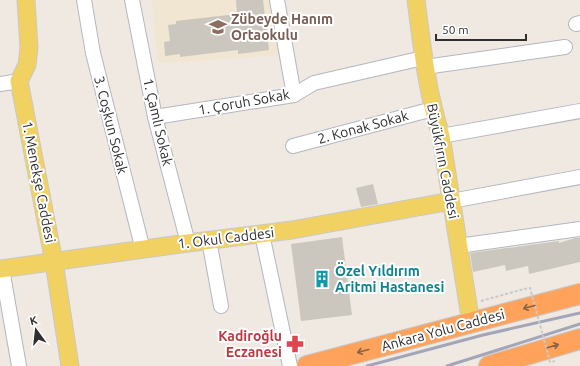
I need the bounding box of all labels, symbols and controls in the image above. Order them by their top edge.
place label: Zübeyde Hanım Ortaokulu [231,11,333,43]
scale bar [436,16,526,42]
school or university icon: Zübeyde Hanım Ortaokulu [208,17,228,37]
text: 50 m [442,23,469,36]
street label: 3. Coşkun Sokak [91,74,131,176]
street label: 1. Çamlı Sokak [140,77,176,167]
street label: 1. Çoruh Sokak [197,86,291,118]
street label: Büyükfırın Caddesi [424,102,462,220]
street label: 2. Konak Sokak [316,107,410,147]
street label: 1. Menekşe Caddesi [19,120,59,244]
street label: 1. Okul Caddesi [177,224,275,252]
place label: Özel Yıldırım Aritmi Hastanesi [335,262,444,295]
building icon: Özel Yıldırım Aritmi Hastanesi [312,269,332,289]
one-way arrow [523,304,536,312]
street label: Ankara Yolu Caddesi [380,306,506,354]
north arrow [16,310,56,350]
text: K [28,313,39,327]
place label: Kadiroğlu Eczanesi [218,328,282,360]
pharmacy icon: Kadiroğlu Eczanesi [285,334,305,354]
one-way arrow [546,342,559,350]
one-way arrow [356,348,369,355]

